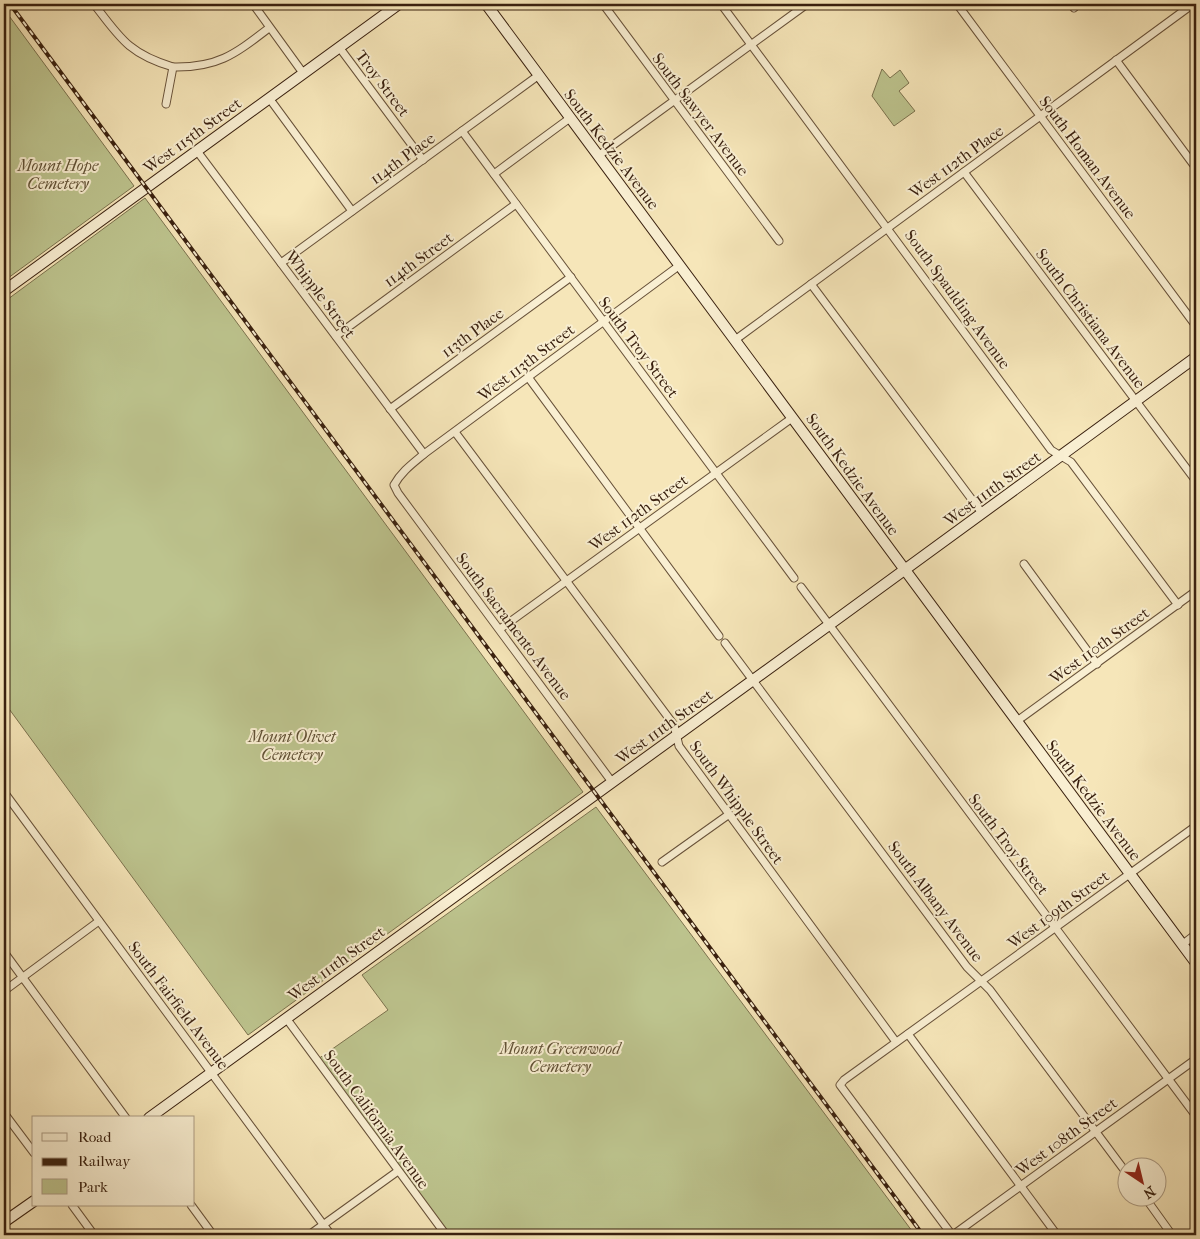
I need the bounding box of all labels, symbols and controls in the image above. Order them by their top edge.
street label: Troy Street [351,46,414,120]
street label: South Sawyer Avenue [648,49,753,179]
street label: South Kedzie Avenue [560,85,663,213]
street label: South Homan Avenue [1035,92,1140,223]
street label: West 115th Street [139,93,245,178]
street label: West 112th Place [905,121,1007,203]
street label: 114th Place [366,128,438,188]
park label: Mount Hope Cemetery [17,156,99,193]
street label: South Spaulding Avenue [901,226,1015,373]
street label: 114th Street [380,228,457,291]
street label: South Christiana Avenue [1032,245,1149,392]
street label: Whipple Street [281,246,360,342]
street label: South Troy Street [594,293,683,402]
street label: 113th Place [437,303,507,361]
street label: West 113th Street [473,320,579,405]
street label: South Kedzie Avenue [802,410,903,539]
street label: West 111th Street [939,447,1045,531]
street label: West 112th Street [584,470,692,555]
street label: South Sacramento Avenue [452,549,575,704]
street label: West 110th Street [1045,603,1153,688]
street label: West 111th Street [611,685,717,769]
park label: Mount Olivet Cemetery [247,727,337,764]
street label: South Kedzie Avenue [1042,736,1145,864]
street label: South Whipple Street [685,737,788,868]
street label: South Troy Street [964,790,1053,899]
street label: South Albany Avenue [884,837,987,965]
street label: West 109th Street [1003,866,1113,953]
street label: West 111th Street [283,922,389,1006]
street label: South Fairfield Avenue [124,937,233,1073]
park label: Mount Greenwood Cemetery [499,1039,622,1076]
street label: South California Avenue [320,1046,433,1192]
street label: West 108th Street [1011,1093,1121,1180]
legend [32,1116,195,1206]
text: Road [78,1128,112,1146]
text: Railway [78,1152,131,1170]
north arrow [1118,1156,1168,1206]
text: Park [78,1178,108,1196]
text: N [1140,1182,1158,1202]

